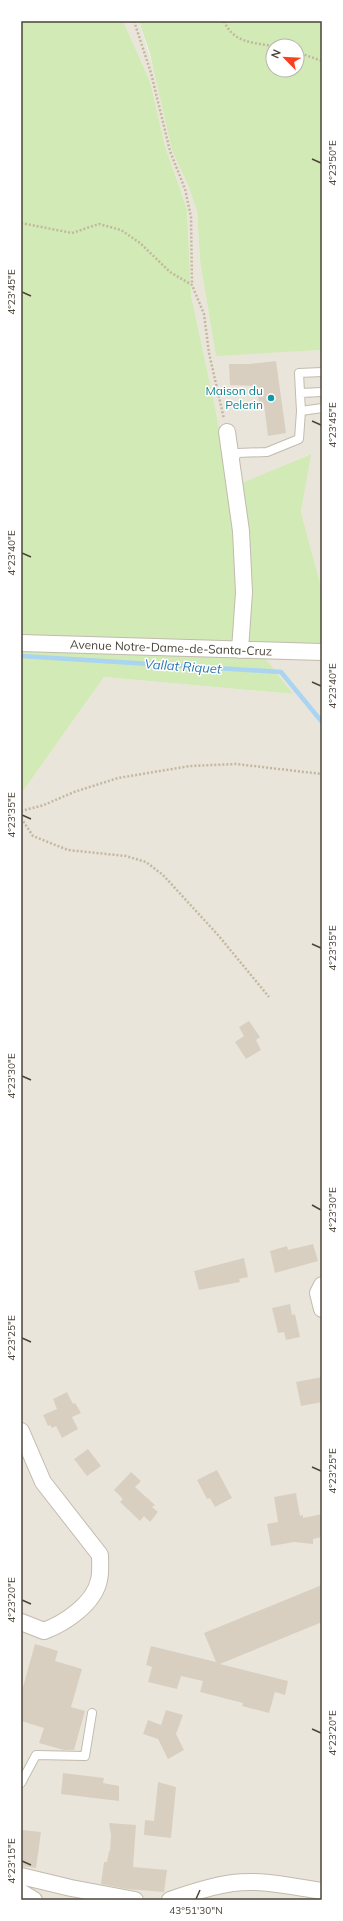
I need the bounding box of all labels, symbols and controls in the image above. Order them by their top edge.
north arrow [265,38,305,78]
text: N [268,47,284,61]
text: 4°23'50"E [326,140,339,186]
text: 4°23'45"E [5,269,18,315]
place label: Maison du Pelerin [206,383,263,412]
marker: Maison du Pelerin [266,393,276,403]
text: 4°23'45"E [326,402,339,448]
text: 4°23'40"E [5,530,18,576]
street label: Avenue Notre-Dame-de-Santa-Cruz [70,636,272,659]
water label: Vallat Riquet [144,655,222,677]
text: 4°23'40"E [326,663,339,709]
text: 4°23'35"E [5,792,18,838]
text: 4°23'35"E [326,925,339,971]
text: 4°23'30"E [5,1053,18,1099]
text: 4°23'30"E [326,1187,339,1233]
text: 4°23'25"E [5,1315,18,1361]
text: 4°23'25"E [326,1448,339,1494]
text: 4°23'20"E [5,1577,18,1623]
text: 4°23'20"E [326,1710,339,1756]
text: 4°23'15"E [5,1838,18,1884]
text: 43°51'30"N [169,1904,223,1917]

